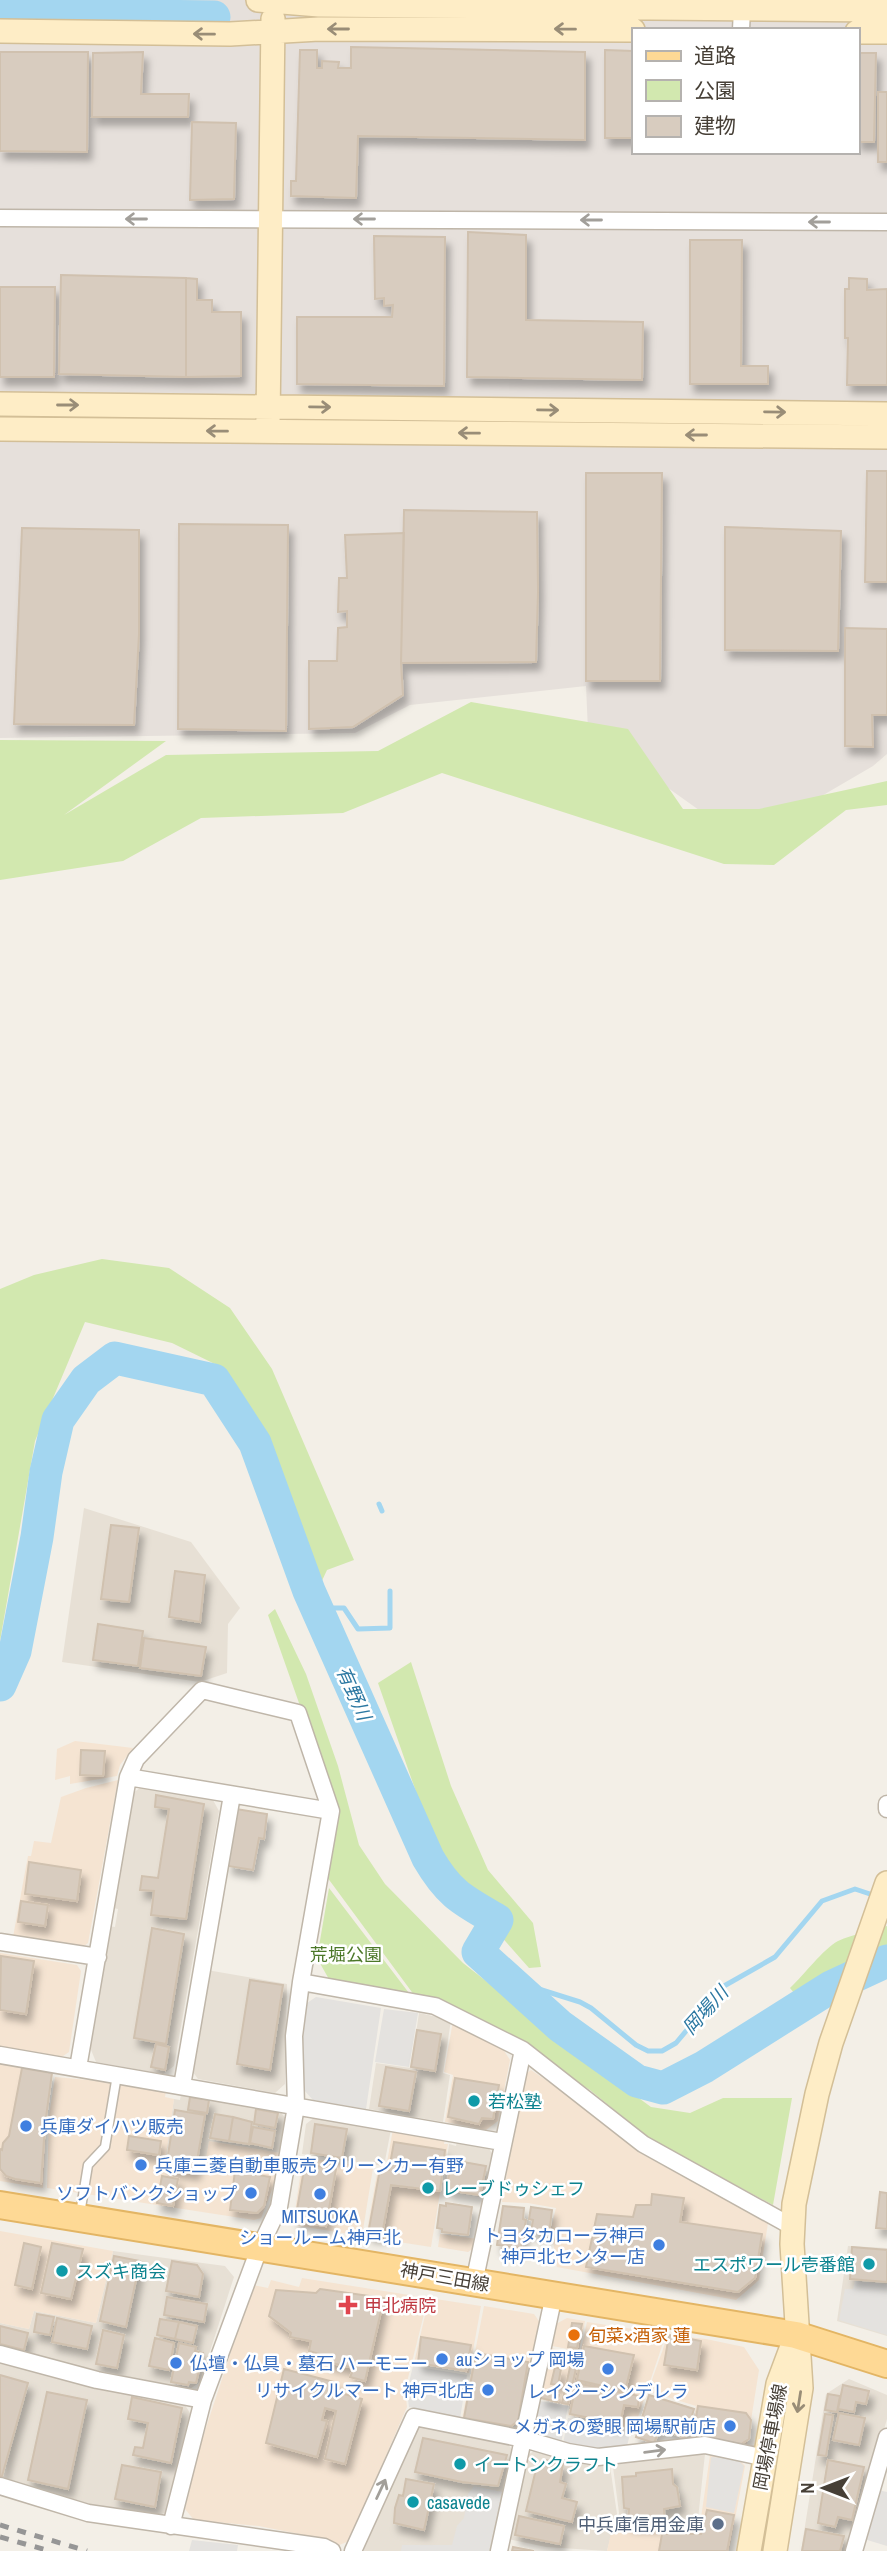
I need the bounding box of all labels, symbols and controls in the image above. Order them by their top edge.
one-way arrow [326,22,349,36]
one-way arrow [554,23,577,36]
one-way arrow [193,27,216,41]
legend [632,28,859,154]
text: 道路 [694,41,736,70]
text: 公園 [694,76,736,105]
text: 建物 [694,111,736,140]
one-way arrow [125,212,148,226]
one-way arrow [353,212,376,226]
one-way arrow [580,213,603,227]
one-way arrow [808,215,831,229]
one-way arrow [56,398,79,412]
one-way arrow [308,400,331,414]
one-way arrow [536,403,559,417]
one-way arrow [763,405,786,419]
one-way arrow [206,424,229,437]
one-way arrow [458,427,481,440]
one-way arrow [685,429,708,442]
water label: 有野川 [331,1662,378,1726]
park label: 荒堀公園 [310,1942,382,1967]
water label: 岡場川 [676,1979,735,2040]
place label: 若松塾 [488,2089,542,2114]
marker: 若松塾 [466,2093,482,2109]
place label: 兵庫ダイハツ販売 [40,2114,184,2139]
marker: 兵庫ダイハツ販売 [18,2118,34,2134]
place label: 兵庫三菱自動車販売 クリーンカー有野 [155,2153,464,2178]
marker: 兵庫三菱自動車販売 クリーンカー有野 [133,2157,149,2173]
place label: レーブドゥシェフ [442,2176,585,2201]
marker: レーブドゥシェフ [420,2180,436,2196]
place label: ソフトバンクショップ [56,2181,237,2206]
marker: ソフトバンクショップ [243,2185,259,2201]
marker: MITSUOKA ショールーム神戸北 [312,2186,328,2202]
place label: MITSUOKA ショールーム神戸北 [239,2204,401,2250]
place label: トヨタカローラ神戸 神戸北センター店 [483,2223,645,2269]
marker: トヨタカローラ神戸 神戸北センター店 [651,2237,667,2253]
place label: エスポワール壱番館 [693,2252,855,2277]
marker: エスポワール壱番館 [861,2256,877,2272]
street label: 神戸三田線 [399,2257,491,2297]
place label: スズキ商会 [76,2259,166,2284]
marker: スズキ商会 [54,2263,70,2279]
place label: 甲北病院 [364,2293,436,2318]
marker: 甲北病院 [338,2295,358,2315]
place label: 旬菜×酒家 蓮 [588,2323,691,2348]
marker: 旬菜×酒家 蓮 [566,2327,582,2343]
place label: auショップ 岡場 [456,2347,585,2372]
place label: 仏壇・仏具・墓石 ハーモニー [190,2351,428,2376]
marker: auショップ 岡場 [434,2351,450,2367]
marker: 仏壇・仏具・墓石 ハーモニー [168,2355,184,2371]
marker: レイジーシンデレラ [600,2361,616,2377]
place label: リサイクルマート 神戸北店 [255,2378,474,2403]
place label: レイジーシンデレラ [527,2379,689,2404]
marker: リサイクルマート 神戸北店 [480,2382,496,2398]
street label: 岡場停車場線 [747,2382,793,2492]
one-way arrow [792,2390,805,2413]
place label: メガネの愛眼 岡場駅前店 [514,2414,716,2439]
marker: メガネの愛眼 岡場駅前店 [722,2418,738,2434]
one-way arrow [644,2444,666,2457]
place label: イートンクラフト [474,2452,618,2477]
north arrow [789,2453,859,2523]
marker: イートンクラフト [452,2456,468,2472]
one-way arrow [375,2479,388,2500]
text: N [794,2482,820,2494]
place label: casavede [427,2490,490,2515]
marker: casavede [405,2494,421,2510]
place label: 中兵庫信用金庫 [578,2512,704,2537]
marker: 中兵庫信用金庫 [710,2516,726,2532]

